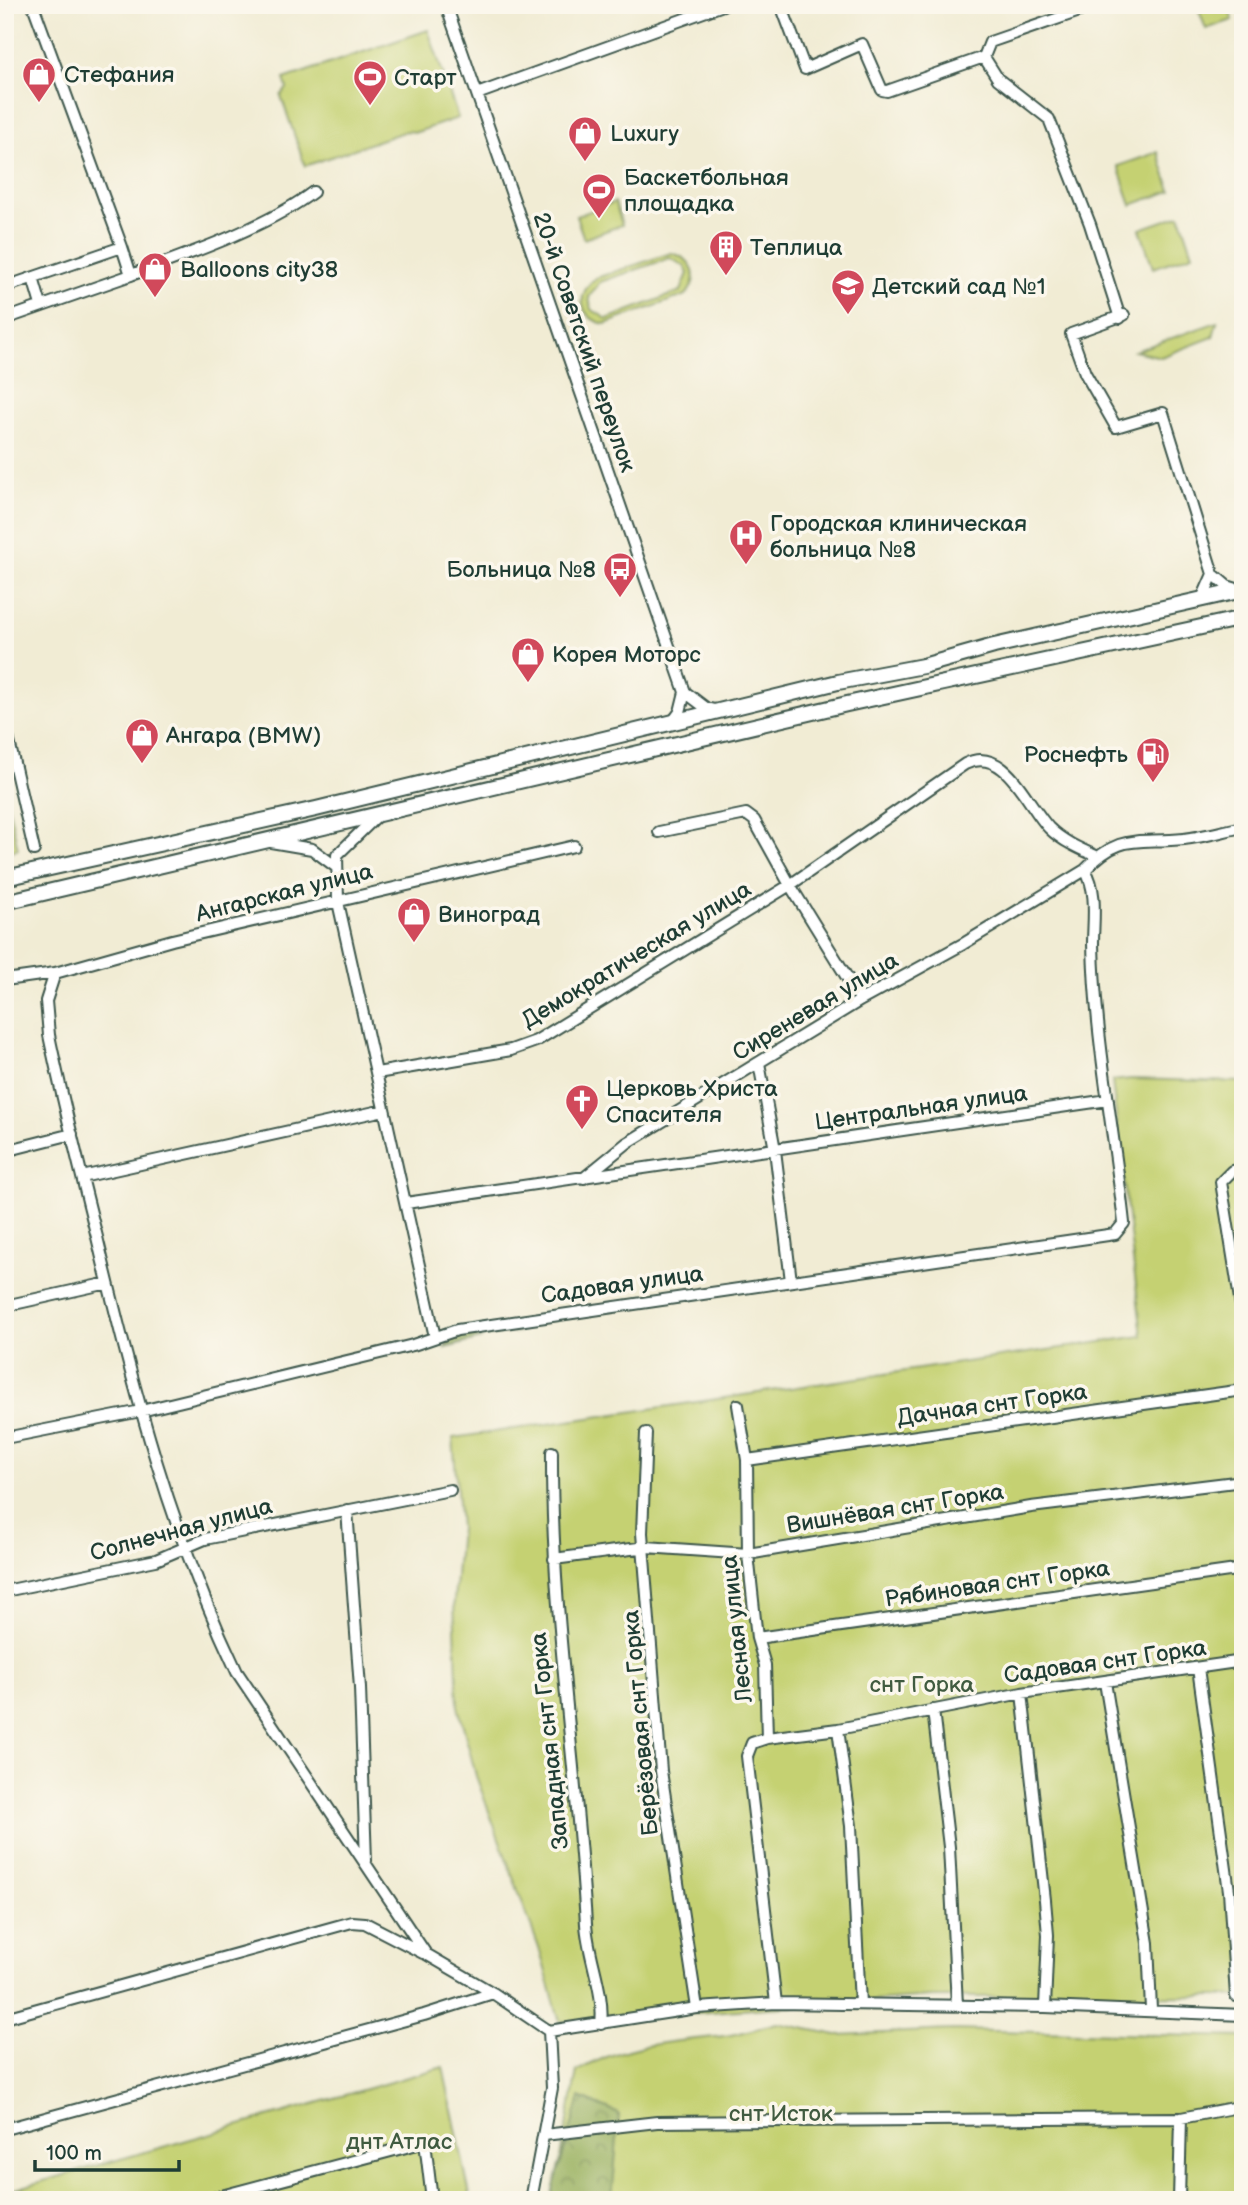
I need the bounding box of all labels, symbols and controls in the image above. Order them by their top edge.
shop icon: Стефания [20,55,58,104]
sports icon: Старт [351,58,389,107]
place label: Стефания [64,61,175,89]
place label: Старт [394,64,457,92]
shop icon: Luxury [566,114,604,163]
place label: Luxury [610,120,679,148]
place label: Баскетбольная площадка [624,164,789,218]
sports icon: Баскетбольная площадка [580,171,618,220]
street label: 20-й Советский переулок [526,209,642,477]
building icon: Теплица [707,228,745,277]
place label: Теплица [750,234,843,262]
shop icon: Balloons city38 [136,250,174,299]
place label: Balloons city38 [180,256,338,284]
school or university icon: Детский сад №1 [829,267,867,316]
place label: Детский сад №1 [872,273,1046,301]
place label: Городская клиническая больница №8 [770,510,1027,564]
hospital icon: Городская клиническая больница №8 [727,517,765,566]
bus stop icon: Больница №8 [601,550,639,599]
place label: Больница №8 [447,556,596,584]
shop icon: Корея Моторс [509,635,547,684]
place label: Корея Моторс [552,641,701,669]
shop icon: Ангара (BMW) [123,716,161,765]
place label: Ангара (BMW) [165,722,321,750]
fuel station icon: Роснефть [1134,735,1172,784]
place label: Роснефть [1023,741,1128,769]
street label: Ангарская улица [192,857,376,929]
street label: Демократическая улица [517,875,757,1034]
shop icon: Виноград [395,895,433,944]
place label: Виноград [438,901,540,929]
street label: Сиреневая улица [728,946,904,1067]
place label: Церковь Христа Спасителя [606,1075,778,1129]
street label: Центральная улица [813,1079,1030,1137]
church icon: Церковь Христа Спасителя [563,1082,601,1131]
street label: Садовая улица [539,1260,705,1310]
street label: Дачная снт Горка [895,1378,1089,1432]
street label: Вишнёвая снт Горка [784,1478,1006,1540]
street label: Солнечная улица [87,1492,276,1568]
street label: Лесная улица [715,1553,759,1705]
street label: Рябиновая снт Горка [883,1554,1112,1614]
street label: Берёзовая снт Горка [617,1609,665,1837]
street label: Западная снт Горка [525,1631,575,1851]
street label: Садовая снт Горка [1002,1634,1209,1690]
park label: снт Горка [870,1671,975,1699]
park label: снт Исток [729,2100,834,2128]
scale bar [35,2128,178,2172]
park label: днт Атлас [346,2128,452,2156]
text: 100 m [46,2141,102,2166]

